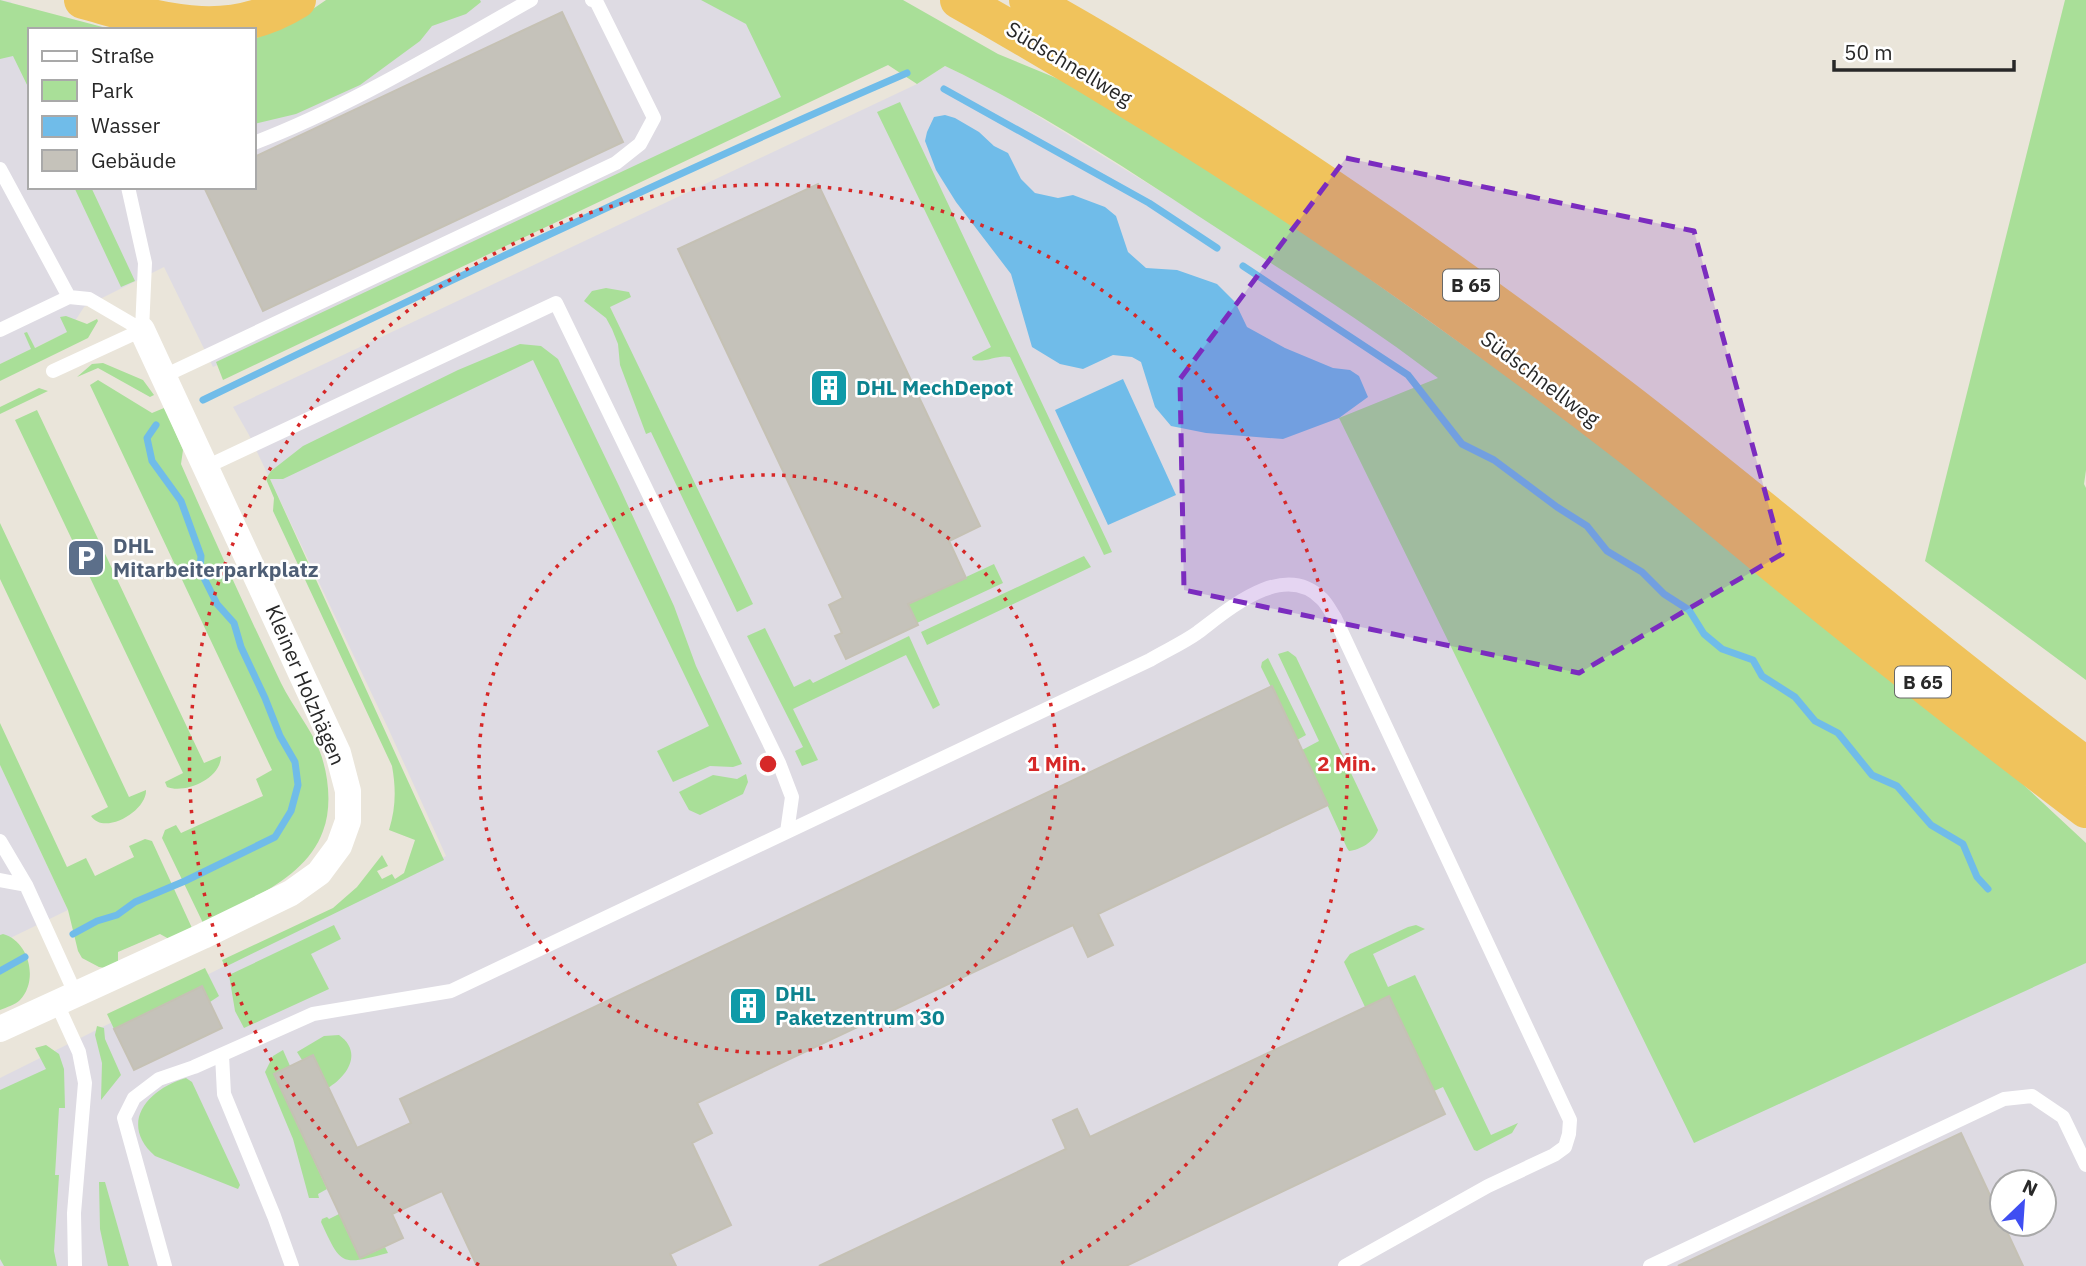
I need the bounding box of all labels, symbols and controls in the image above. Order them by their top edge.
street label: Südschnellweg [1001,14,1138,112]
legend [28,28,256,189]
scale bar [1834,28,2014,72]
text: 50 m [1844,38,1893,66]
text: Straße [91,41,154,69]
text: Park [91,76,134,104]
text: Wasser [91,111,161,139]
text: Gebäude [91,146,176,174]
road number: B 65 [1443,270,1499,300]
street label: Südschnellweg [1475,324,1606,432]
building icon: DHL MechDepot [808,367,850,409]
place label: DHL MechDepot [856,373,1013,401]
place label: DHL Mitarbeiterparkplatz [113,531,319,583]
parking icon: DHL Mitarbeiterparkplatz [65,537,107,579]
street label: Kleiner Holzhägen [260,600,352,769]
road number: B 65 [1895,666,1951,698]
text: 1 Min. [1027,749,1087,777]
text: 2 Min. [1317,749,1377,777]
centre of rings [756,752,780,776]
place label: DHL Paketzentrum 30 [775,979,945,1031]
building icon: DHL Paketzentrum 30 [727,985,769,1027]
north arrow [1988,1168,2058,1238]
text: N [2019,1174,2041,1201]

